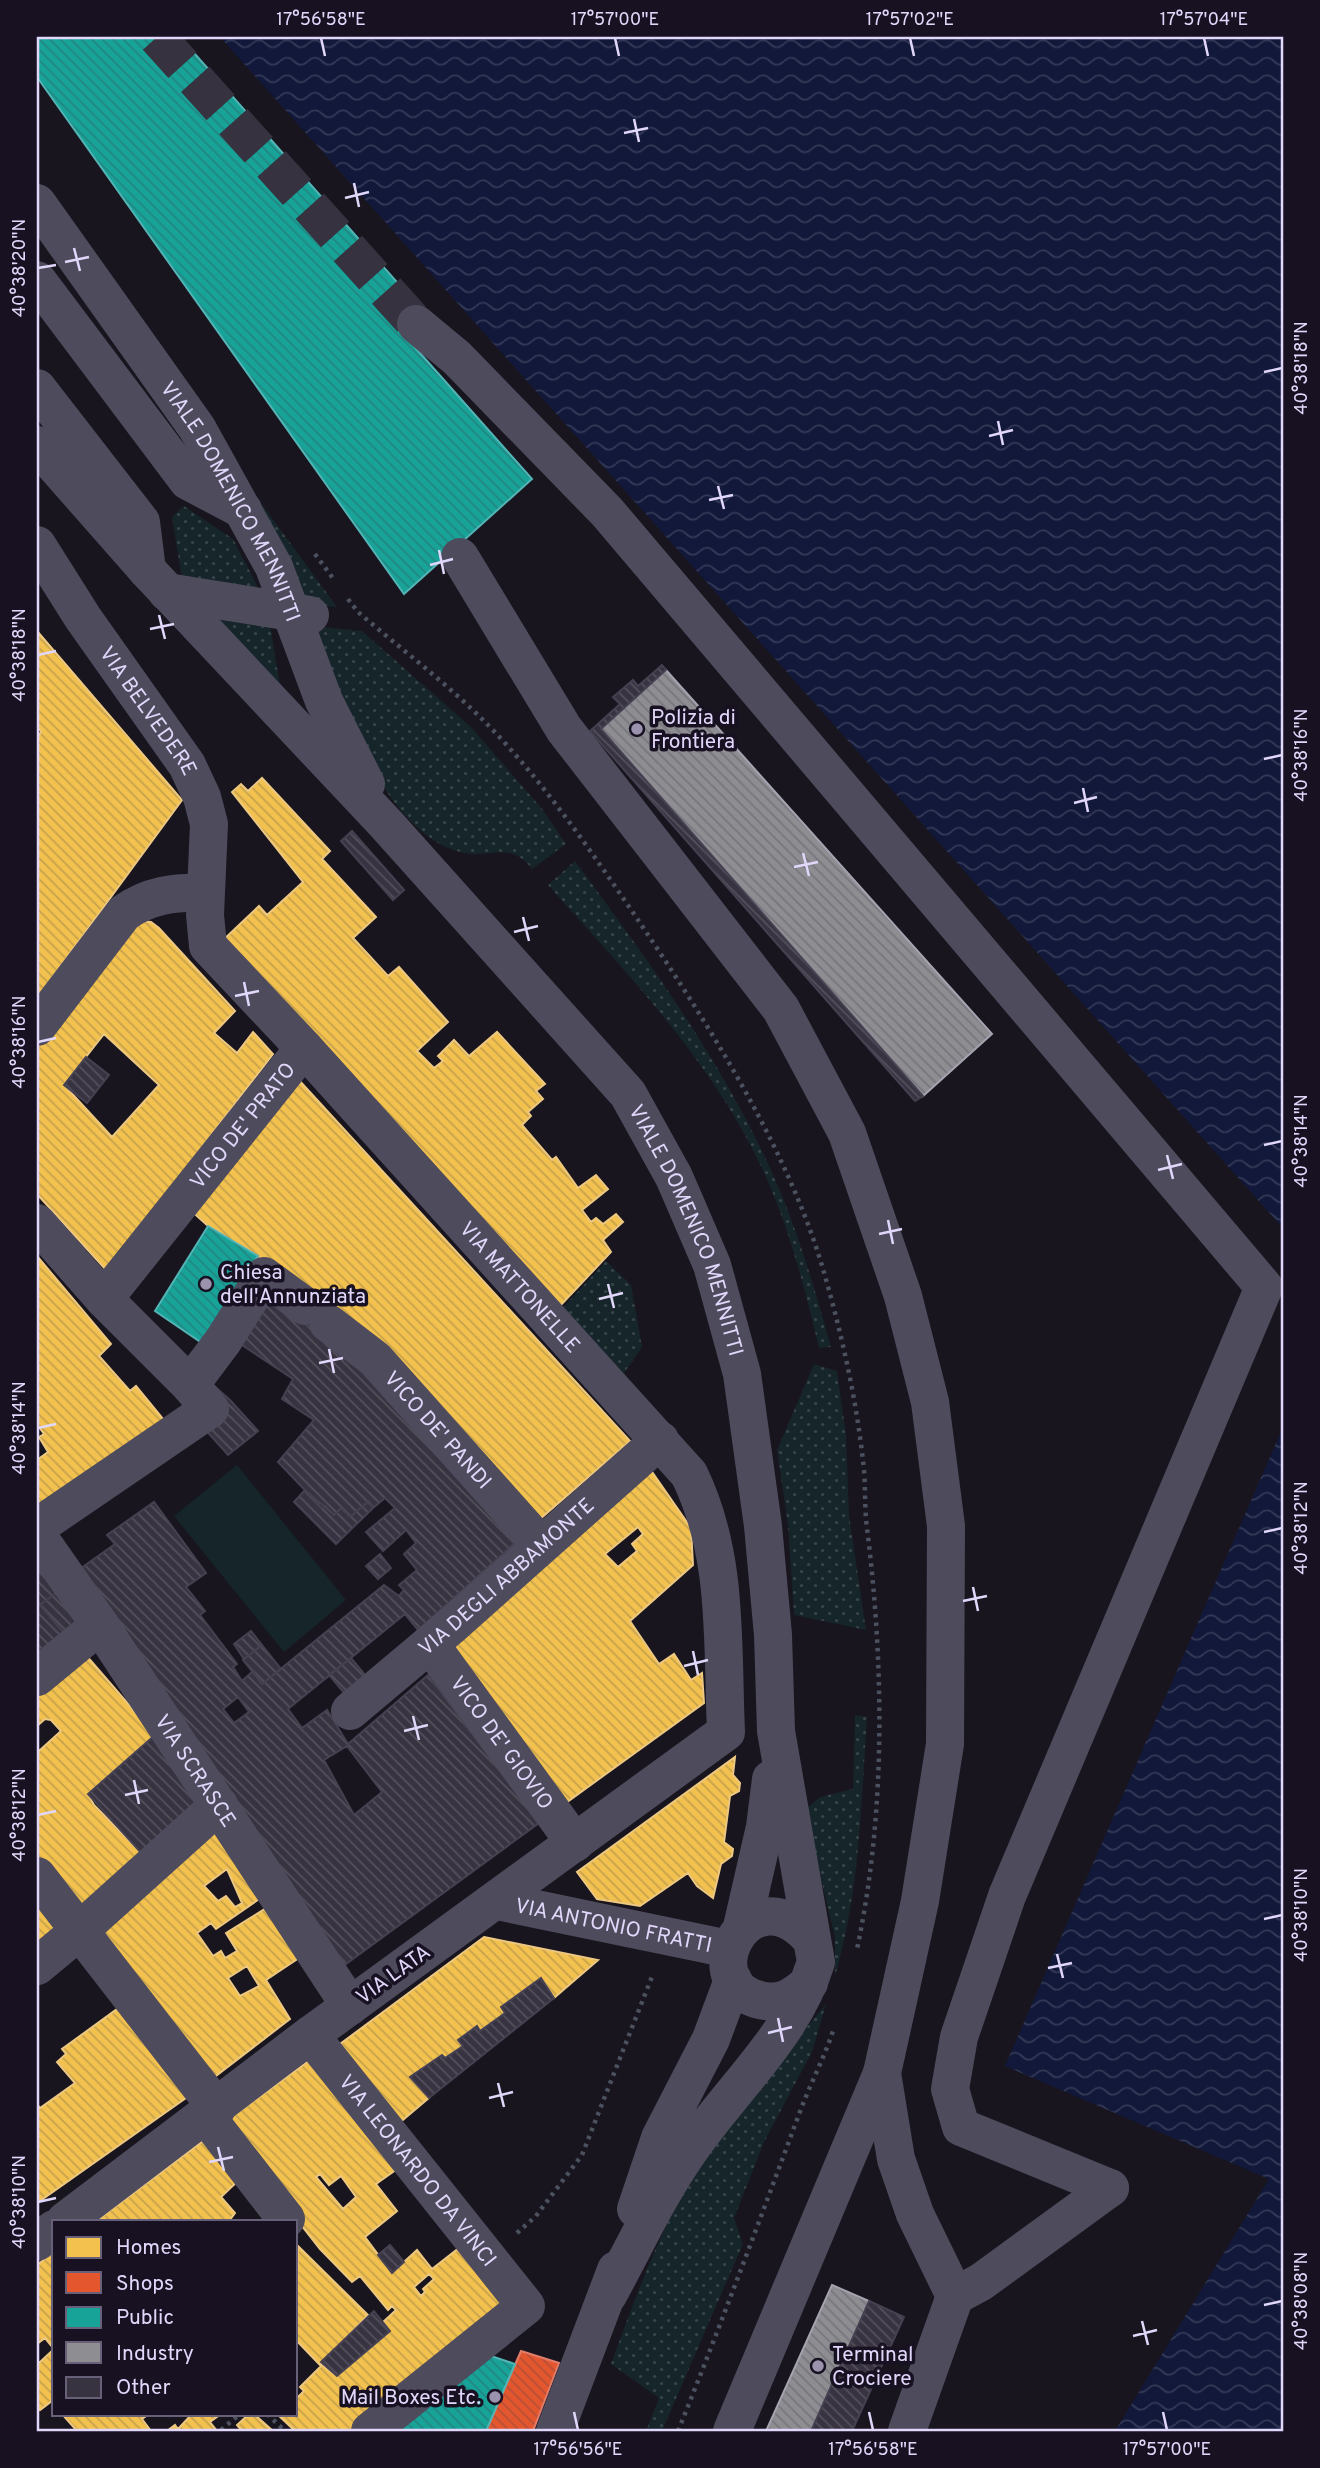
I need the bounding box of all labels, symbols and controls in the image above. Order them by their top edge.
text: 17°56'58"E [276,9,366,32]
text: 17°57'00"E [571,9,659,32]
text: 17°57'02"E [866,9,954,32]
text: 17°57'04"E [1160,9,1248,32]
text: 40°38'20"N [9,219,32,317]
text: 40°38'18"N [1291,321,1314,415]
street label: VIALE DOMENICO MENNITTI [153,377,305,626]
text: 40°38'18"N [9,608,32,702]
street label: VIA BELVEDERE [92,642,202,780]
place label: Polizia di Frontiera [651,705,736,756]
text: 40°38'16"N [1291,708,1314,802]
marker: Polizia di Frontiera [629,721,645,737]
text: 40°38'16"N [9,995,32,1089]
street label: VICO DE' PRATO [185,1057,302,1195]
text: 40°38'14"N [1291,1094,1314,1188]
street label: VIALE DOMENICO MENNITTI [622,1100,748,1359]
street label: VIA MATTONELLE [452,1217,585,1359]
place label: Chiesa dell'Annunziata [220,1260,366,1311]
marker: Chiesa dell'Annunziata [198,1276,214,1292]
street label: VICO DE' PANDI [377,1366,497,1495]
text: 40°38'14"N [9,1381,32,1475]
text: 40°38'12"N [1291,1481,1314,1575]
street label: VIA DEGLI ABBAMONTE [413,1493,601,1663]
street label: VICO DE' GIOVIO [443,1671,558,1816]
street label: VIA SCRASCE [147,1710,241,1833]
text: 40°38'12"N [9,1768,32,1862]
text: 40°38'10"N [1291,1868,1314,1962]
street label: VIA ANTONIO FRATTI [512,1893,714,1960]
street label: VIA LATA [351,1939,436,2011]
street label: VIA LEONARDO DA VINCI [332,2070,502,2273]
text: 40°38'10"N [9,2155,32,2249]
legend [52,2220,298,2416]
text: Homes [116,2235,181,2262]
text: 40°38'08"N [1291,2252,1314,2350]
text: Shops [116,2271,174,2298]
text: Public [116,2305,174,2332]
text: Industry [116,2341,194,2368]
place label: Terminal Crociere [832,2342,914,2393]
marker: Terminal Crociere [810,2358,826,2374]
text: Other [116,2375,171,2402]
place label: Mail Boxes Etc. [341,2385,481,2412]
marker: Mail Boxes Etc. [487,2389,503,2405]
text: 17°56'56"E [533,2439,623,2462]
text: 17°56'58"E [828,2439,918,2462]
text: 17°57'00"E [1123,2439,1211,2462]

